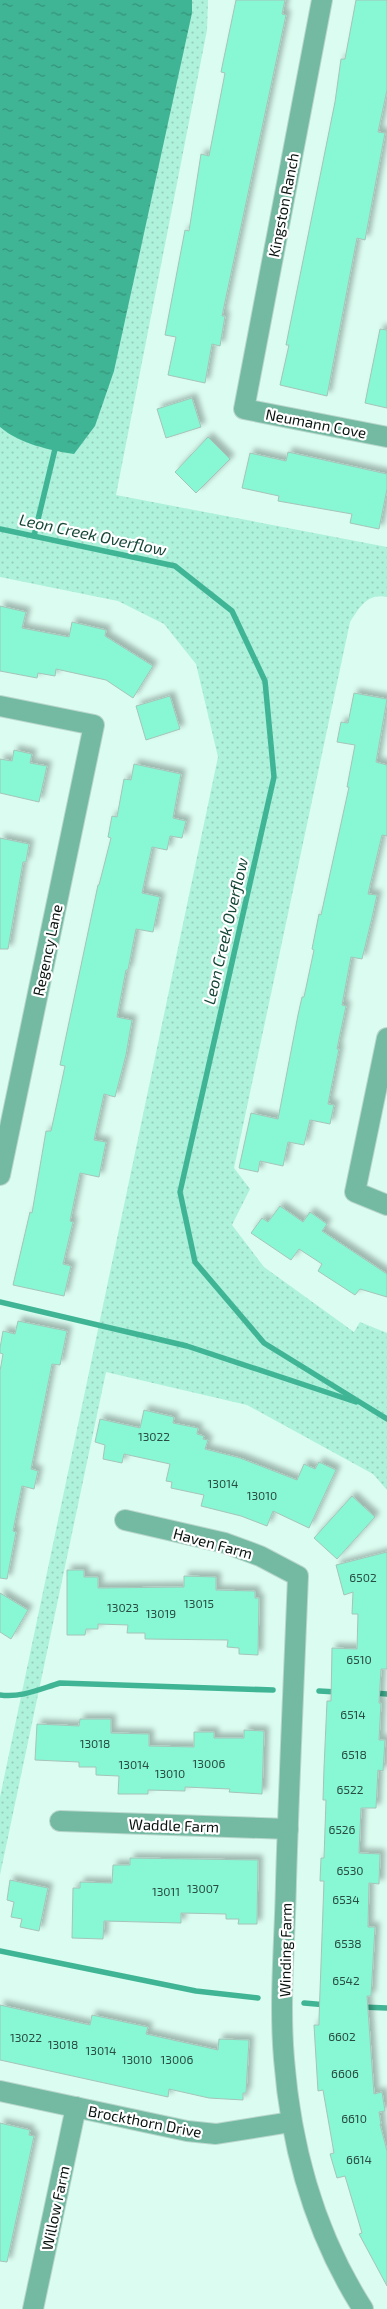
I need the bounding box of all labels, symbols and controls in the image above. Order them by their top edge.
street label: Kingston Ranch [264,151,302,259]
street label: Neumann Cove [264,404,368,442]
water label: Leon Creek Overflow [18,509,169,559]
water label: Leon Creek Overflow [199,855,251,1006]
street label: Regency Lane [28,902,66,998]
house number: 13022 [138,1429,170,1443]
house number: 13014 [208,1476,238,1490]
house number: 13010 [247,1488,277,1502]
street label: Haven Farm [171,1524,255,1562]
house number: 6502 [349,1570,377,1584]
house number: 13015 [184,1596,214,1610]
house number: 13023 [107,1600,139,1614]
house number: 13019 [146,1606,176,1620]
house number: 6510 [346,1652,372,1666]
house number: 6514 [340,1707,366,1721]
house number: 13018 [80,1736,110,1750]
house number: 6518 [341,1747,367,1761]
house number: 13006 [193,1756,226,1770]
house number: 13014 [119,1757,149,1771]
house number: 13010 [155,1766,185,1780]
house number: 6522 [337,1782,364,1796]
street label: Waddle Farm [128,1814,220,1836]
house number: 6526 [329,1822,356,1836]
house number: 6530 [336,1863,364,1877]
house number: 13007 [187,1881,219,1895]
house number: 13011 [152,1884,180,1898]
house number: 6534 [332,1892,360,1906]
street label: Winding Farm [275,1903,295,1997]
house number: 6538 [334,1936,362,1950]
house number: 6542 [332,1973,360,1987]
house number: 6602 [328,2029,356,2043]
house number: 13022 [10,2030,42,2044]
house number: 13018 [48,2037,78,2051]
house number: 13014 [86,2043,116,2057]
house number: 13010 [122,2052,152,2066]
house number: 13006 [161,2052,194,2066]
house number: 6606 [331,2066,359,2080]
street label: Brockthorn Drive [87,2101,203,2141]
house number: 6610 [341,2111,367,2125]
house number: 6614 [346,2152,372,2166]
street label: Willow Farm [37,2164,73,2252]

